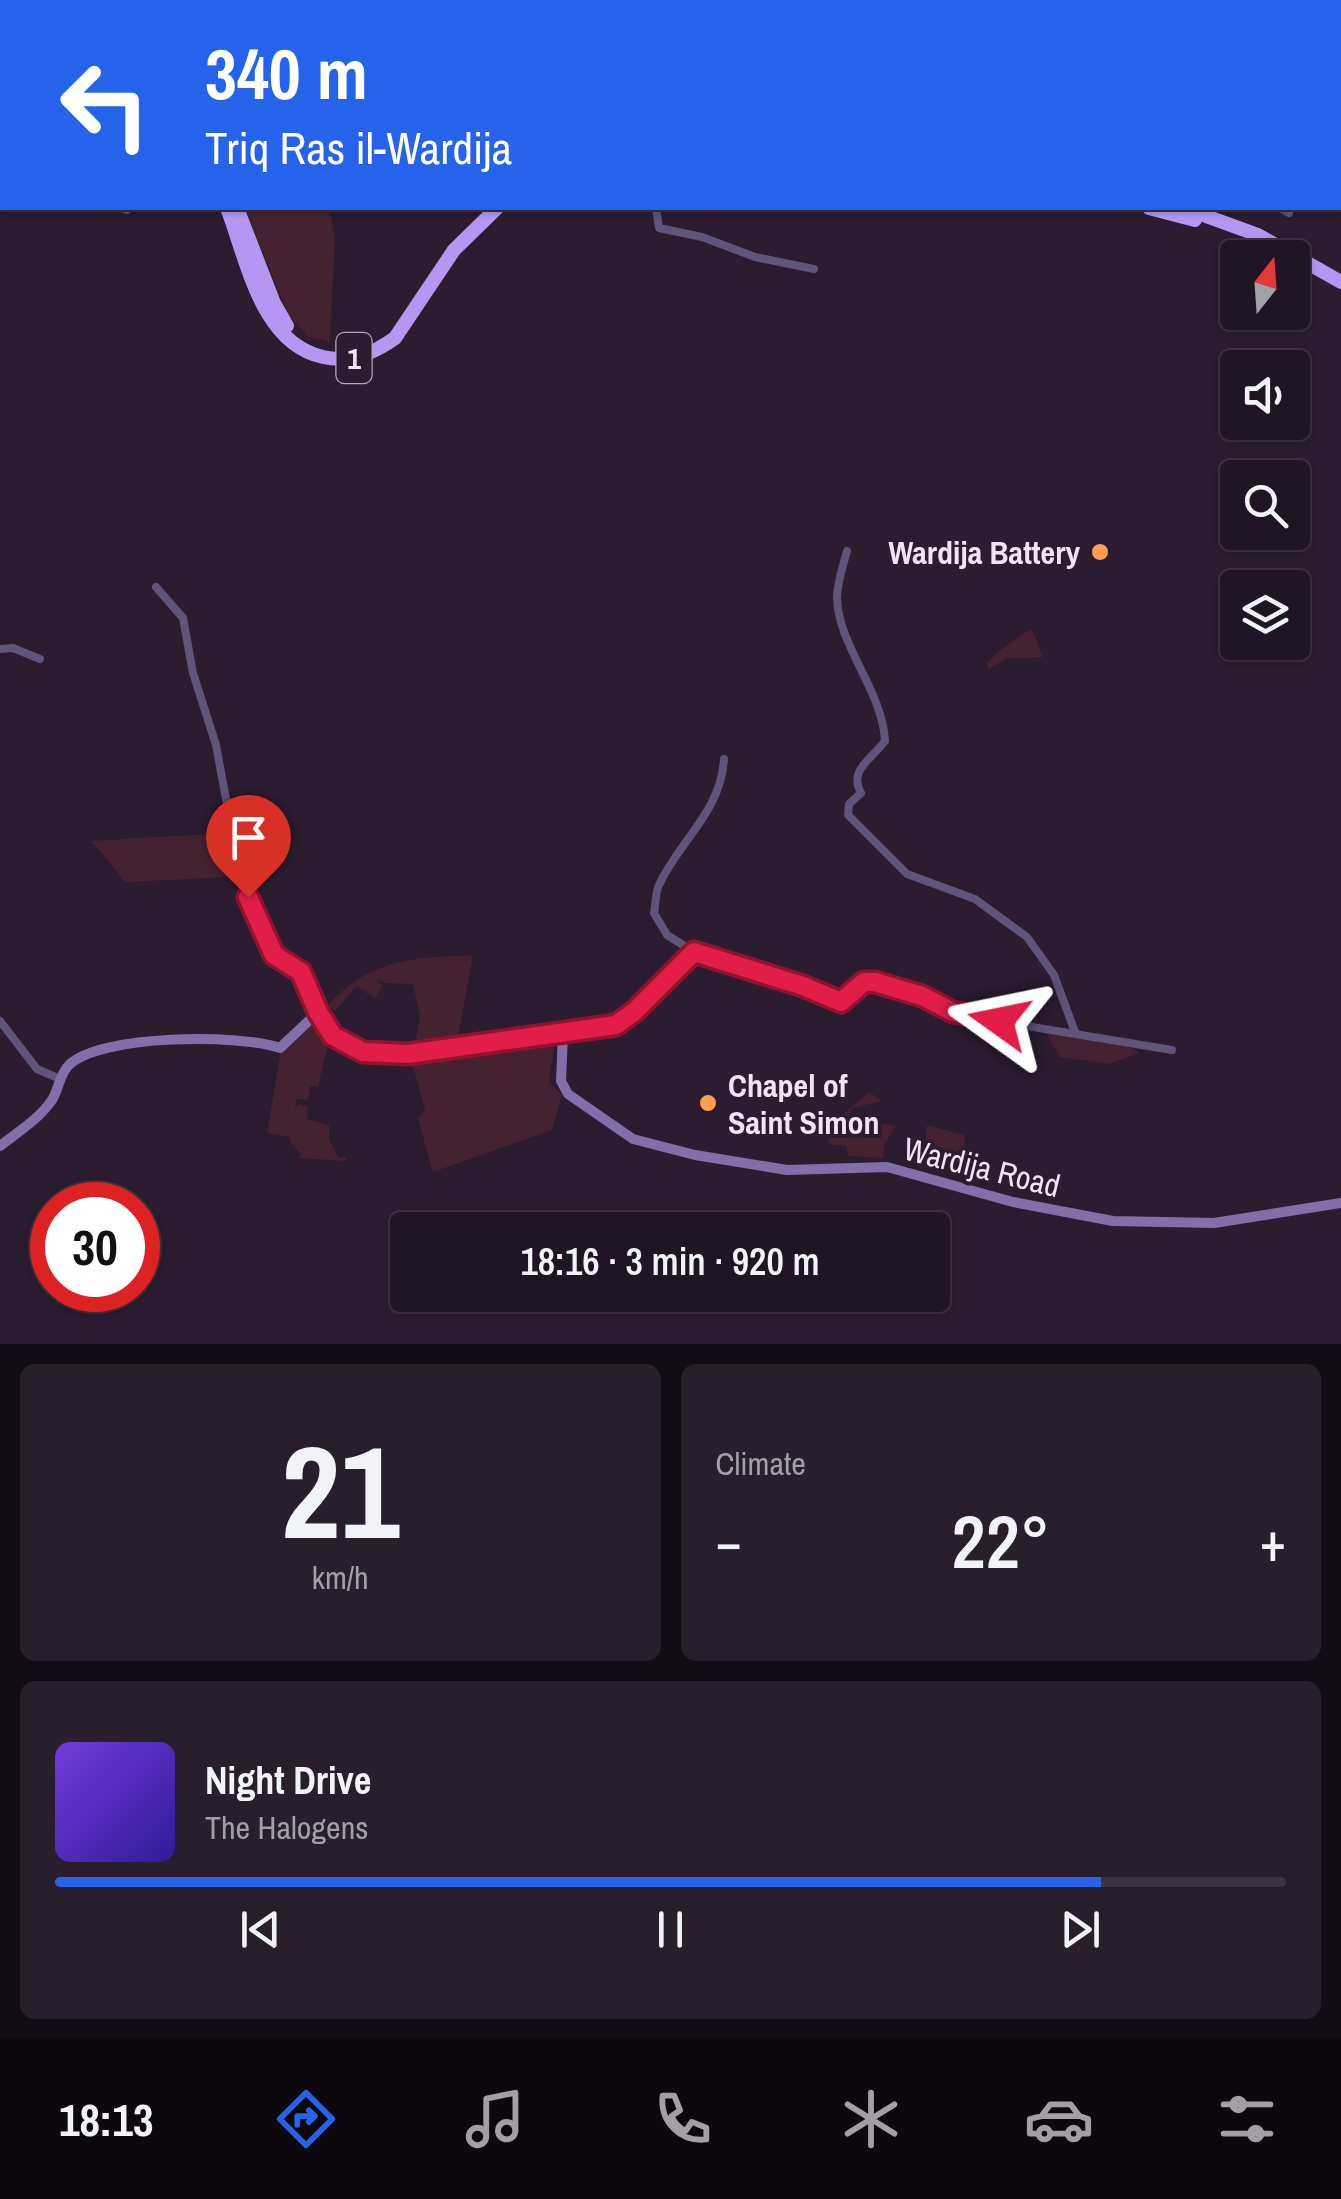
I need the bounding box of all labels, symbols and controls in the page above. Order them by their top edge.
text: 340 m [205,27,368,121]
icon: left [40,40,170,170]
text: Triq Ras il-Wardija [205,117,512,178]
north arrow [1220,240,1310,330]
map controls [1220,240,1310,660]
road number: 1 [336,333,372,383]
button: sound [1220,350,1310,440]
button: search [1220,460,1310,550]
place label: Wardija Battery [888,531,1080,574]
marker: Wardija Battery [1089,541,1111,563]
button: layers [1220,570,1310,660]
pin [206,795,291,898]
icon: arrive [221,810,276,865]
position arrow [947,969,1051,1073]
place label: Chapel of Saint Simon [728,1064,880,1144]
marker: Chapel of Saint Simon [697,1092,719,1114]
street label: Wardija Road [899,1127,1065,1207]
speed limit sign: 30 [30,1182,160,1312]
text: 18:16 · 3 min · 920 m [520,1236,820,1287]
text: 21 [281,1403,400,1579]
text: Climate [716,1442,806,1485]
text: 22° [952,1490,1050,1591]
text: − [716,1504,742,1578]
text: + [1260,1504,1286,1578]
text: km/h [312,1556,369,1599]
text: Night Drive [205,1755,371,1806]
text: The Halogens [205,1806,368,1849]
icon: previous [233,1902,288,1957]
icon: pause [643,1902,698,1957]
icon: next [1053,1902,1108,1957]
icon: directions [271,2084,341,2154]
icon: music [460,2084,530,2154]
icon: phone [648,2084,718,2154]
icon: climate [836,2084,906,2154]
icon: car [1024,2084,1094,2154]
icon: filters [1212,2084,1282,2154]
text: 18:13 [59,2089,153,2150]

